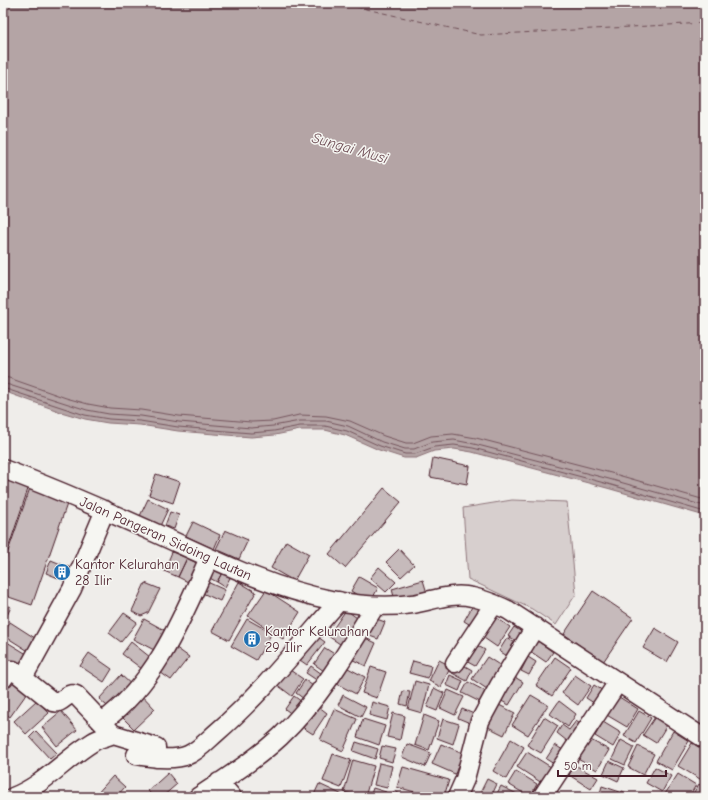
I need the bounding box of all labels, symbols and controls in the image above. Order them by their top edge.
water label: Sungai Musi [310,129,391,168]
street label: Jalan Pangeran Sidoing Lautan [77,493,254,584]
place label: Kantor Kelurahan 28 Ilir [75,556,179,589]
building icon: Kantor Kelurahan 28 Ilir [52,562,72,582]
place label: Kantor Kelurahan 29 Ilir [265,623,369,656]
building icon: Kantor Kelurahan 29 Ilir [242,629,262,649]
scale bar [558,752,666,778]
text: 50 m [564,759,592,773]

